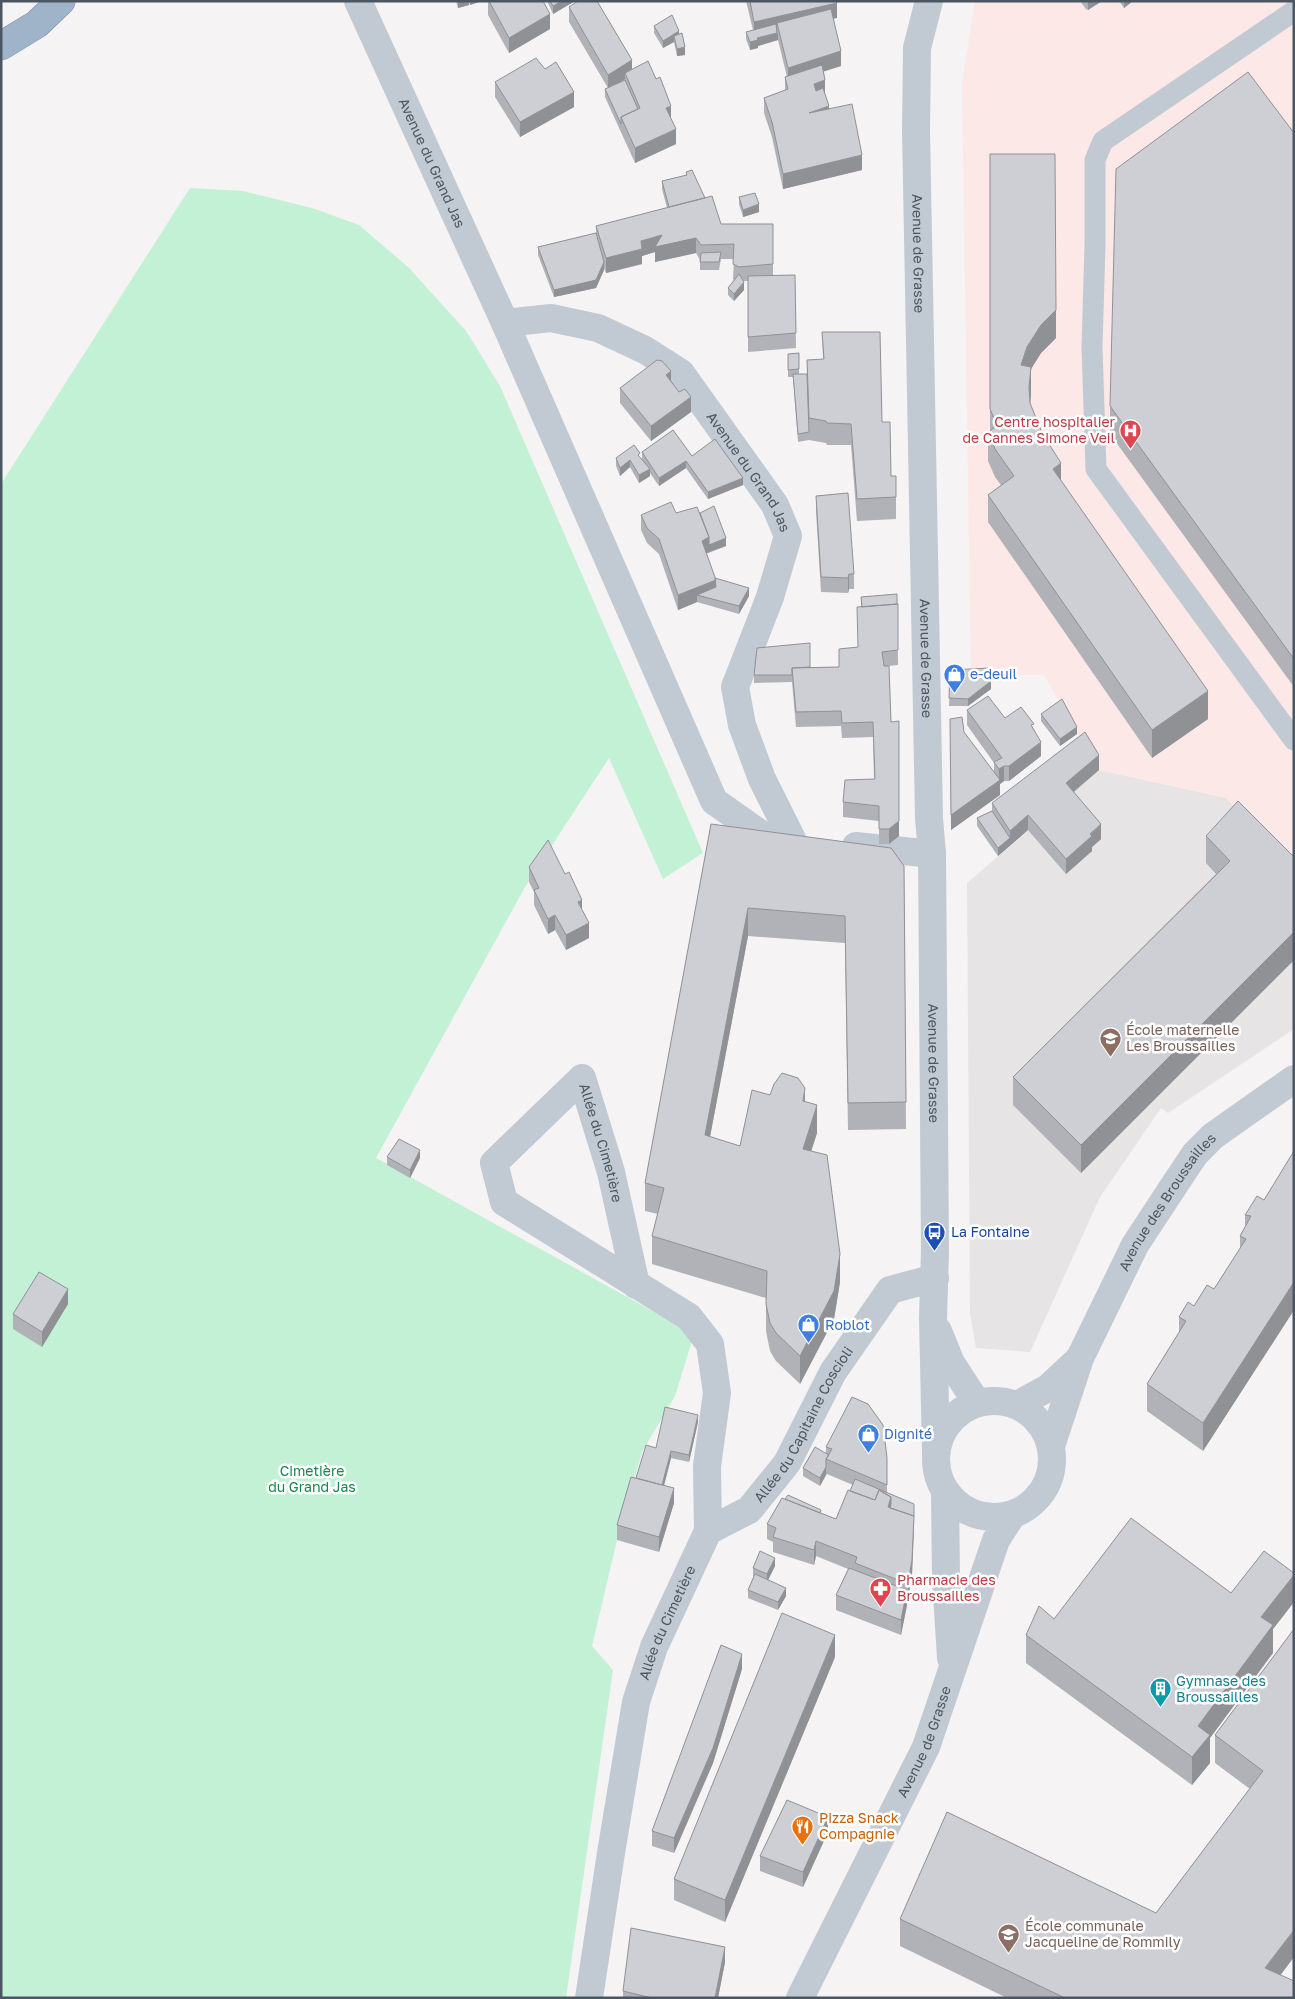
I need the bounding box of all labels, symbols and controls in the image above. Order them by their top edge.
street label: Avenue du Grand Jas [395,95,469,230]
street label: Avenue de Grasse [909,194,928,313]
street label: Avenue du Grand Jas [703,408,794,534]
place label: Centre hospitalier de Cannes Simone Veil [962,413,1116,446]
hospital icon: Centre hospitalier de Cannes Simone Veil [1119,418,1143,449]
street label: Avenue de Grasse [917,599,936,718]
shop icon: e-deuil [942,662,966,693]
place label: e-deuil [970,665,1017,682]
street label: Avenue de Grasse [925,1004,943,1123]
place label: École maternelle Les Broussailles [1126,1021,1239,1054]
school or university icon: École maternelle Les Broussailles [1098,1026,1122,1057]
street label: Allée du Cimetière [576,1081,626,1204]
street label: Avenue des Broussailles [1115,1129,1219,1274]
bus stop icon: La Fontaine [923,1220,947,1251]
place label: La Fontaine [951,1223,1030,1240]
shop icon: Roblot [797,1313,821,1344]
place label: Roblot [825,1316,870,1333]
street label: Allée du Capitaine Coscioli [750,1343,856,1505]
shop icon: Dignité [856,1422,880,1453]
place label: Dignité [884,1425,932,1442]
park label: Cimetière du Grand Jas [268,1462,356,1495]
street label: Allée du Cimetière [635,1563,699,1682]
place label: Pharmacie des Broussailles [897,1571,996,1604]
pharmacy icon: Pharmacie des Broussailles [869,1576,893,1607]
place label: Gymnase des Broussailles [1176,1672,1266,1705]
building icon: Gymnase des Broussailles [1148,1677,1172,1708]
street label: Avenue de Grasse [893,1684,954,1800]
place label: Pizza Snack Compagnie [819,1809,899,1842]
restaurant icon: Pizza Snack Compagnie [791,1814,815,1845]
place label: École communale Jacqueline de Rommily [1025,1917,1181,1950]
school or university icon: École communale Jacqueline de Rommily [997,1922,1021,1953]

